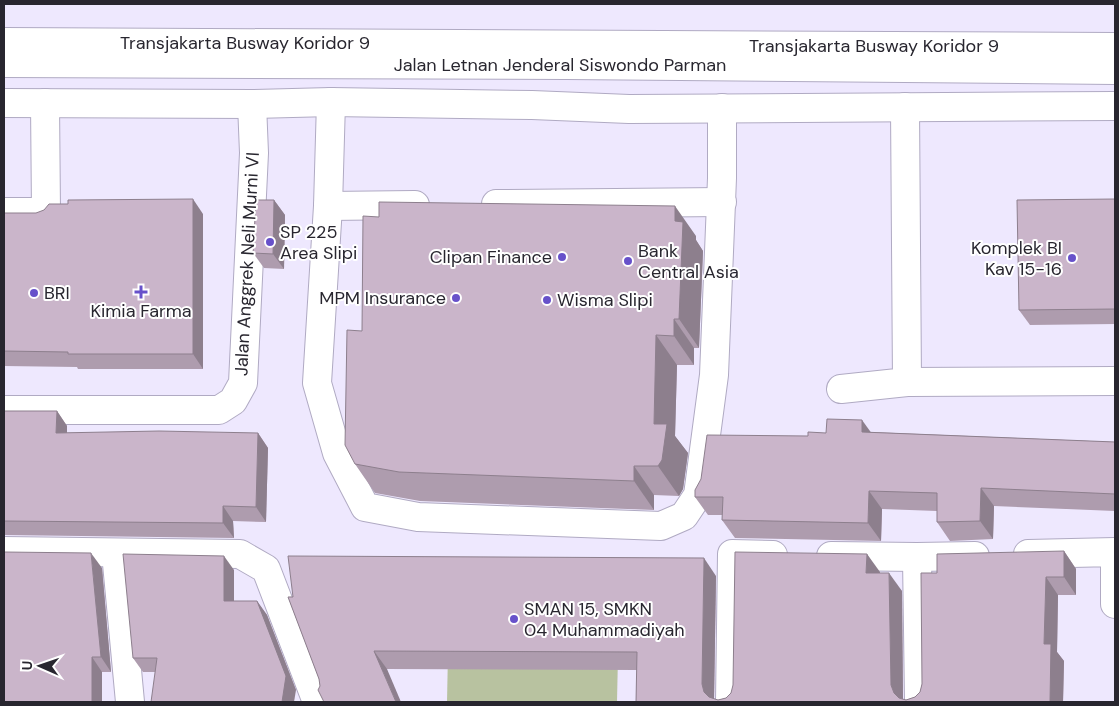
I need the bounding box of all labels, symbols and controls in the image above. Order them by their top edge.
street label: Transjakarta Busway Koridor 9 [120,31,370,55]
street label: Transjakarta Busway Koridor 9 [749,34,999,58]
street label: Jalan Letnan Jenderal Siswondo Parman [394,53,726,77]
street label: Jalan Anggrek Neli Murni VI [229,151,265,377]
place label: SP 225 Area Slipi [280,220,357,265]
marker: SP 225 Area Slipi [264,236,276,248]
place label: Komplek BI Kav 15-16 [971,236,1062,281]
place label: Bank Central Asia [638,239,739,284]
place label: Clipan Finance [430,245,552,269]
marker: Clipan Finance [556,251,568,263]
marker: Komplek BI Kav 15-16 [1066,252,1078,264]
marker: Bank Central Asia [622,255,634,267]
place label: BRI [44,281,70,305]
marker: Kimia Farma [135,286,147,298]
place label: MPM Insurance [319,286,446,310]
marker: BRI [28,287,40,299]
place label: Wisma Slipi [557,288,653,312]
marker: MPM Insurance [450,292,462,304]
marker: Wisma Slipi [541,294,553,306]
place label: Kimia Farma [90,299,192,323]
place label: SMAN 15, SMKN 04 Muhammadiyah [524,597,685,642]
marker: SMAN 15, SMKN 04 Muhammadiyah [508,613,520,625]
north arrow [15,641,65,691]
text: U [18,660,36,671]

